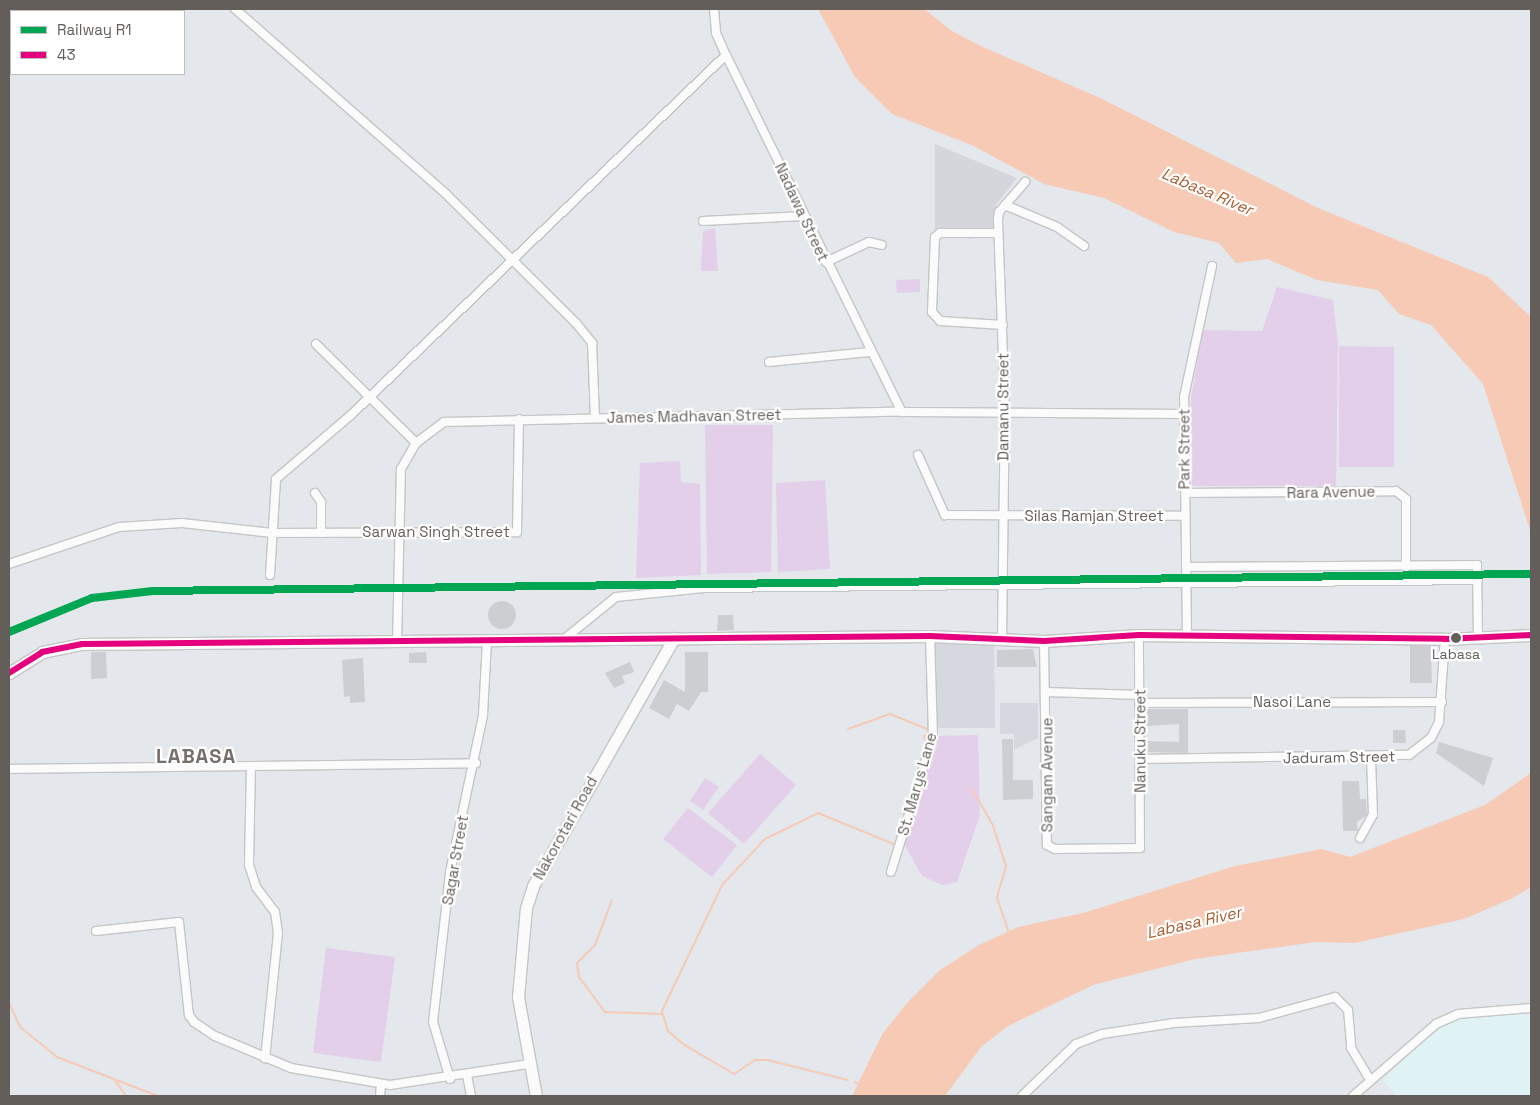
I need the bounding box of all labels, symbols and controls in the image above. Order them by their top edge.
legend [10,10,185,75]
text: Railway R1 [57,20,132,39]
text: 43 [57,45,75,64]
street label: Nadawa Street [771,160,833,264]
water label: Labasa River [1159,164,1255,220]
street label: Damanu Street [994,353,1012,461]
street label: James Madhavan Street [607,405,781,427]
street label: Park Street [1175,409,1193,489]
street label: Rara Avenue [1286,482,1376,502]
street label: Silas Ramjan Street [1024,507,1164,525]
street label: Sarwan Singh Street [362,523,510,541]
marker: Labasa [1451,633,1461,643]
place label: Labasa [1432,646,1480,662]
street label: Nanuku Street [1131,689,1149,793]
street label: Nasoi Lane [1253,693,1331,711]
street label: Sangam Avenue [1038,717,1056,833]
street label: St. Marys Lane [894,730,940,838]
district label: LABASA [155,744,237,768]
street label: Jaduram Street [1283,747,1395,767]
street label: Nakorotari Road [529,773,601,883]
street label: Sagar Street [438,814,472,906]
water label: Labasa River [1145,903,1243,943]

